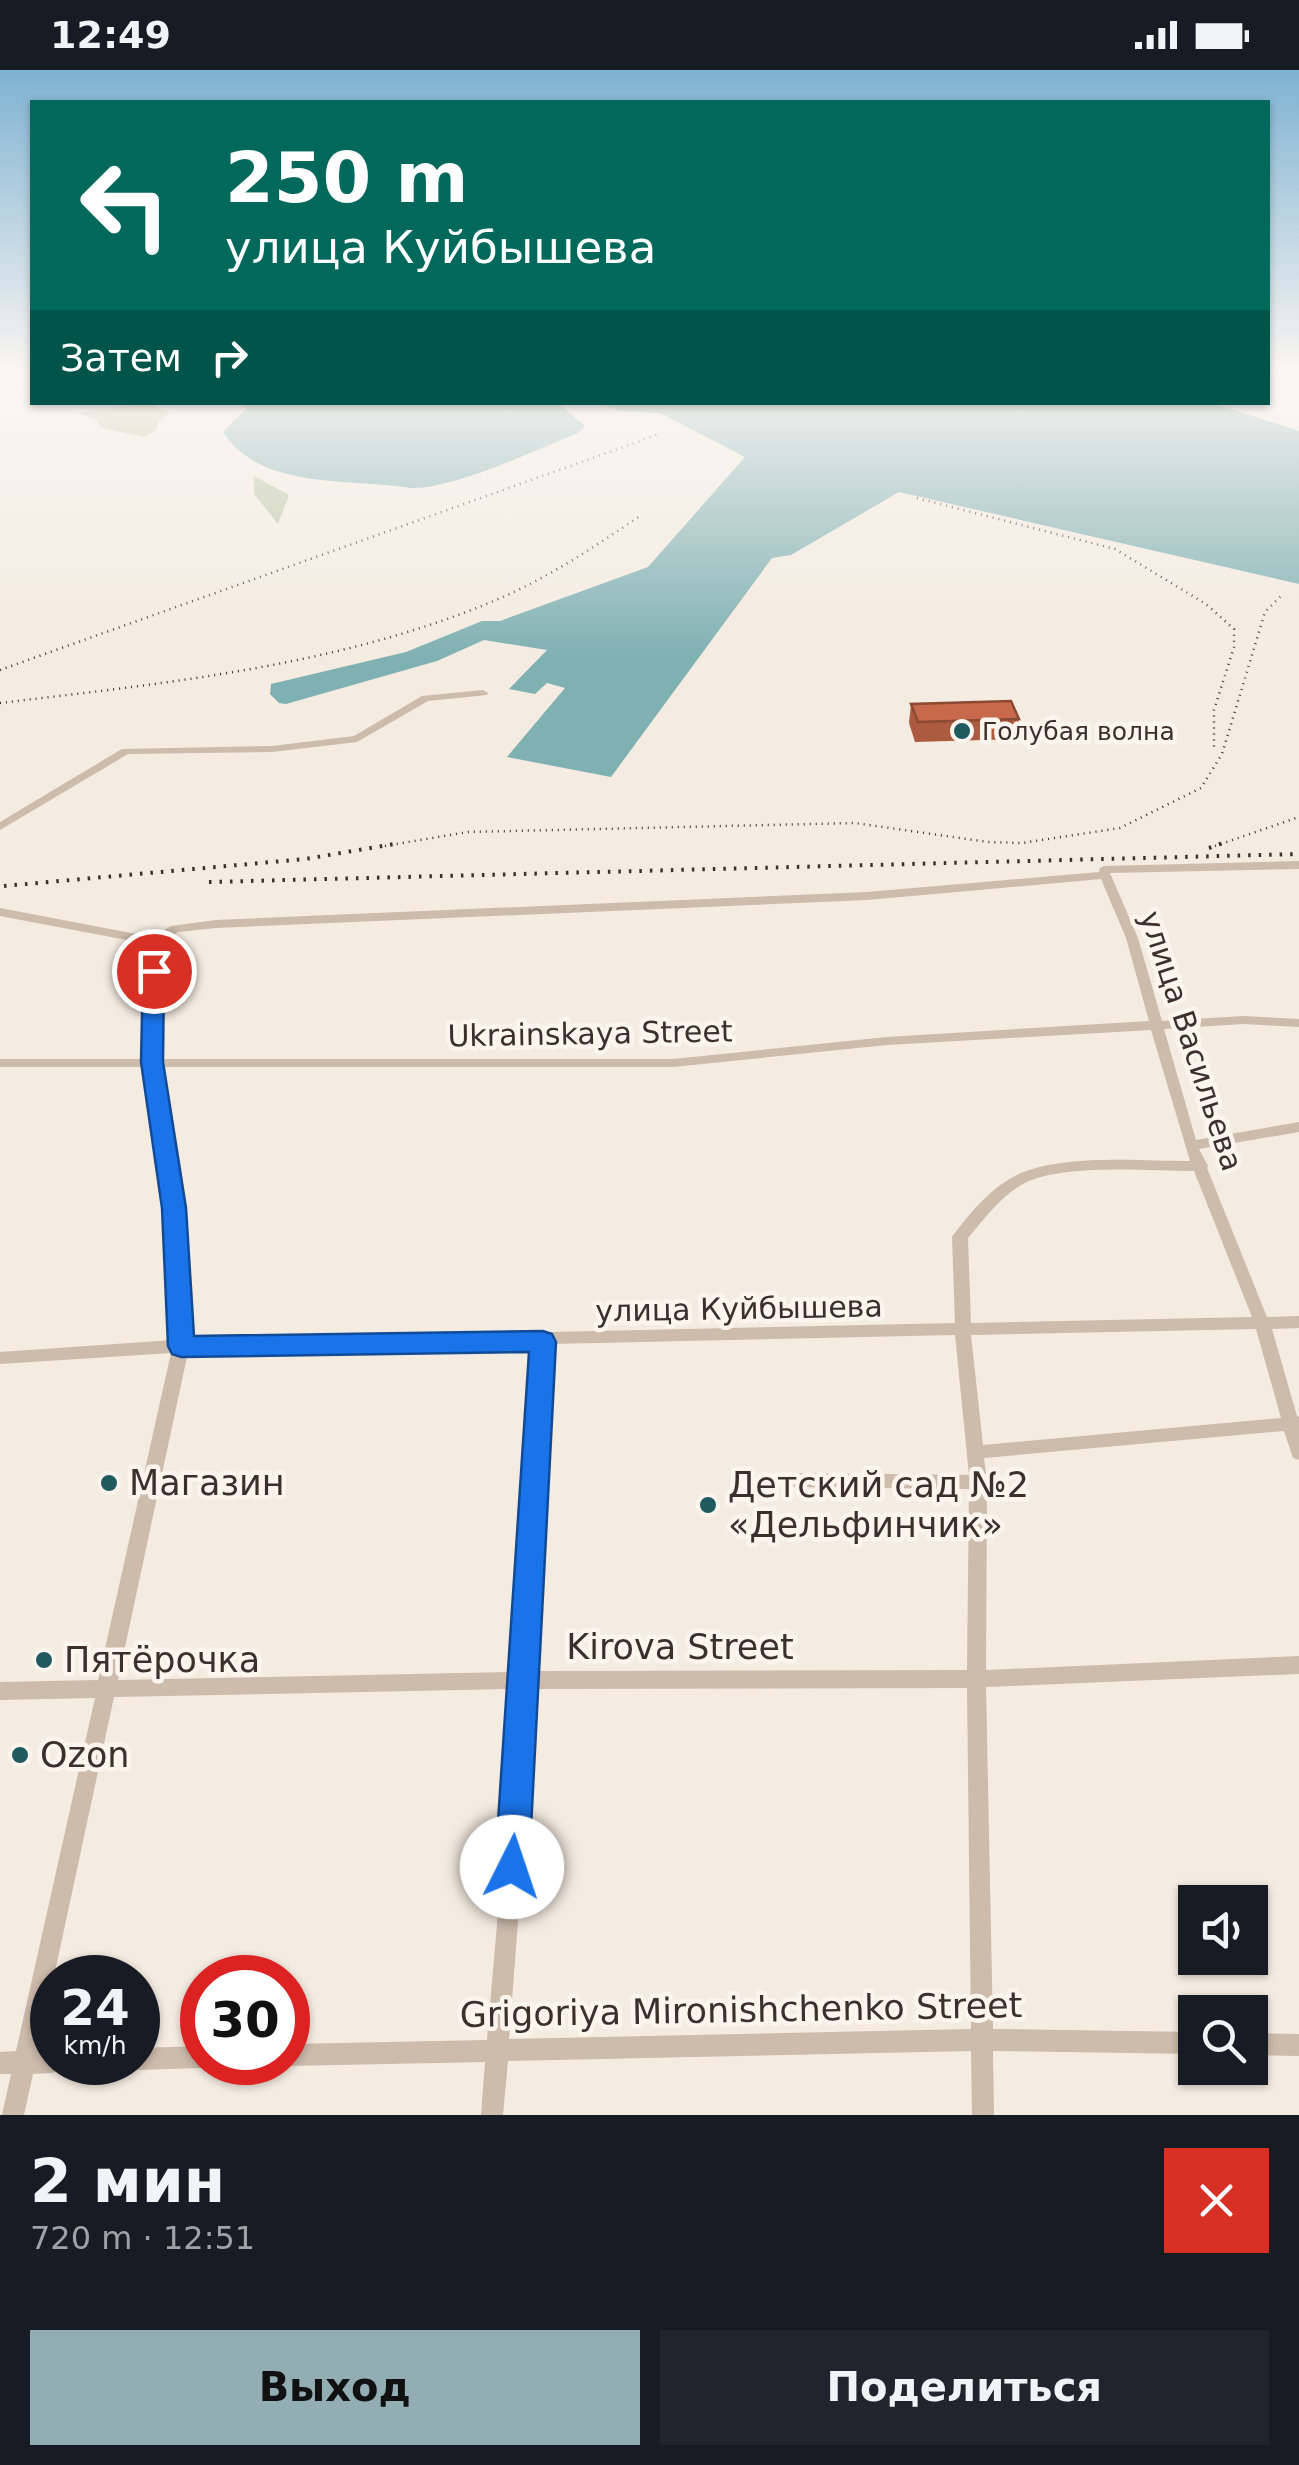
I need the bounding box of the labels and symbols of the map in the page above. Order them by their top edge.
place label: Голубая волна [982,717,1175,746]
marker: Голубая волна [951,720,973,742]
street label: улица Васильева [1133,907,1250,1175]
pin [112,929,197,1014]
street label: Ukrainskaya Street [447,1014,733,1053]
street label: улица Куйбышева [595,1288,883,1329]
place label: Магазин [129,1463,285,1503]
place label: Детский сад №2 «Дельфинчик» [728,1465,1029,1545]
marker: Магазин [98,1472,120,1494]
marker: Детский сад №2 «Дельфинчик» [697,1494,719,1516]
street label: Kirova Street [566,1627,794,1667]
place label: Пятёрочка [64,1640,260,1680]
marker: Пятёрочка [33,1649,55,1671]
place label: Ozon [40,1735,130,1775]
marker: Ozon [9,1744,31,1766]
position arrow [460,1815,564,1919]
speed limit sign: 30 [180,1955,310,2085]
street label: Grigoriya Mironishchenko Street [459,1985,1023,2035]

